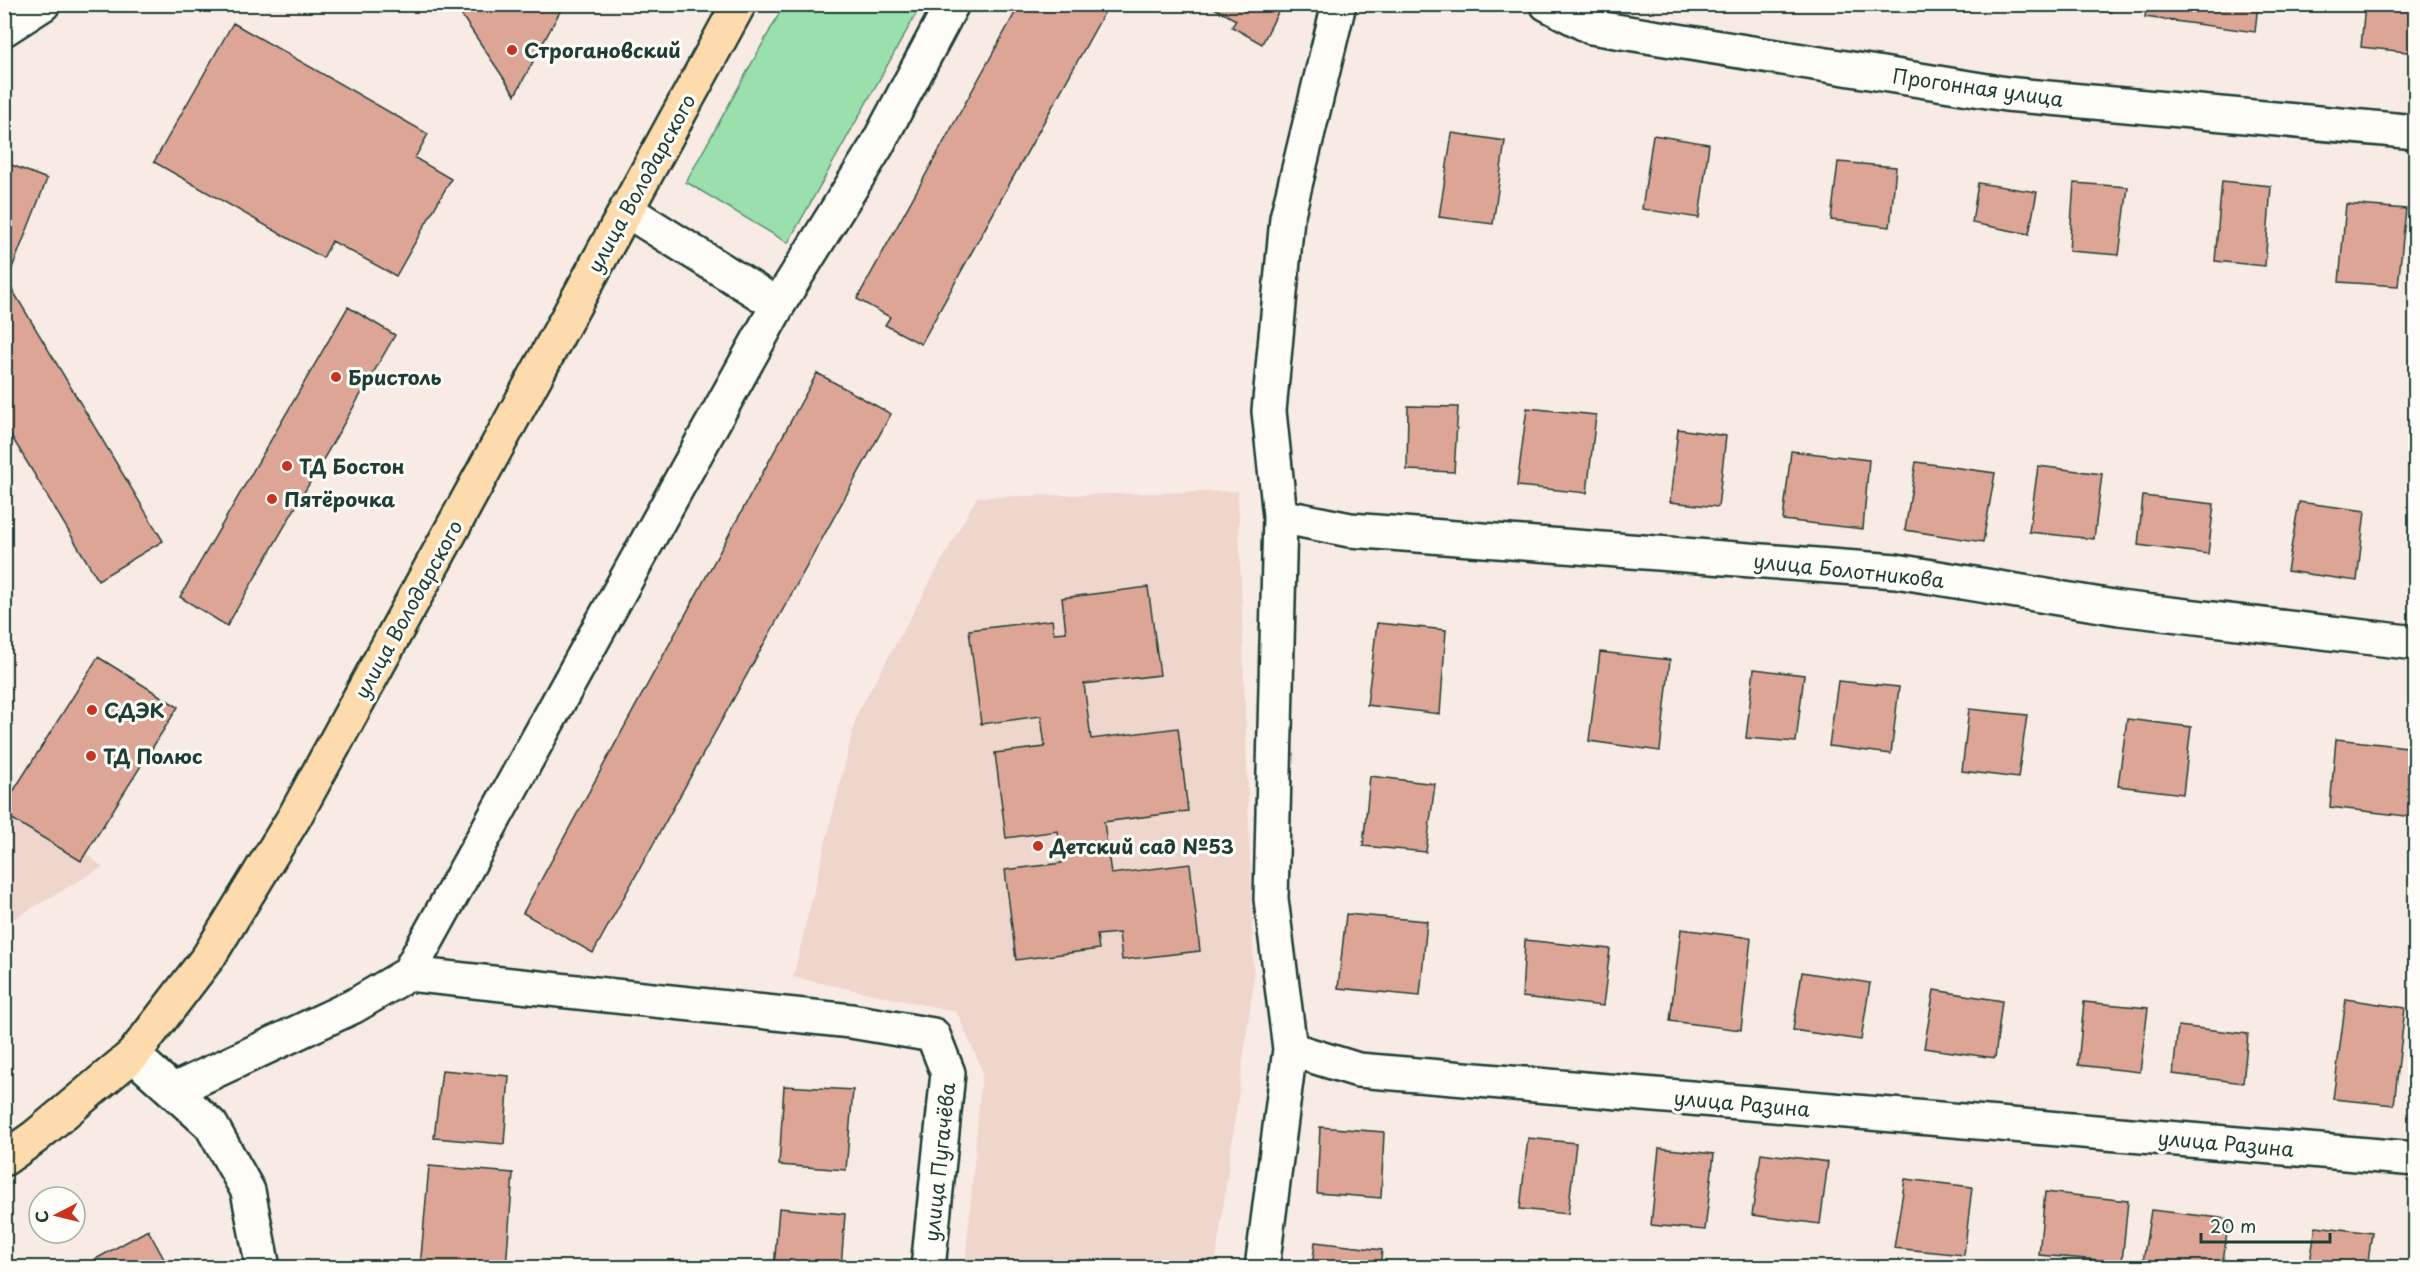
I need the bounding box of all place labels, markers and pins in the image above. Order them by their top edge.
place label: Строгановский [524,35,681,65]
marker: Строгановский [505,43,519,57]
place label: Бристоль [348,362,441,392]
marker: Бристоль [329,370,343,384]
place label: ТД Бостон [299,451,405,481]
marker: ТД Бостон [280,459,294,473]
place label: Пятёрочка [284,484,395,514]
marker: Пятёрочка [265,492,279,506]
place label: СДЭК [104,695,165,725]
marker: СДЭК [85,703,99,717]
place label: ТД Полюс [103,741,203,771]
marker: ТД Полюс [84,749,98,763]
place label: Детский сад №53 [1049,831,1234,861]
marker: Детский сад №53 [1031,839,1045,853]

